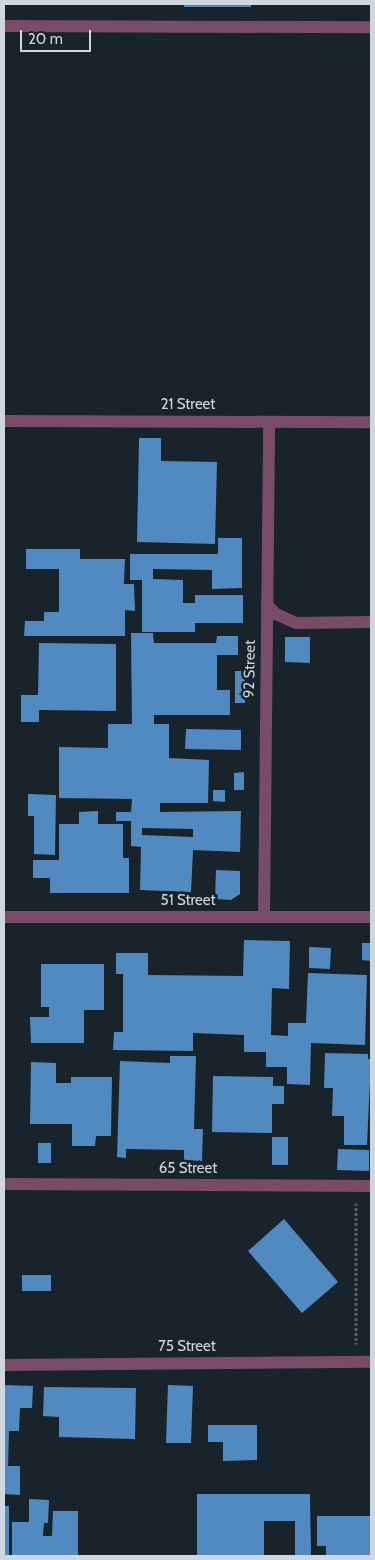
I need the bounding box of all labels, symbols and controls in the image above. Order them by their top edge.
scale bar [22,20,94,52]
text: 20 m [28,30,63,48]
street label: 21 Street [161,396,215,414]
street label: 92 Street [240,640,260,698]
street label: 51 Street [161,892,215,910]
street label: 65 Street [159,1160,217,1178]
street label: 75 Street [158,1338,216,1356]

